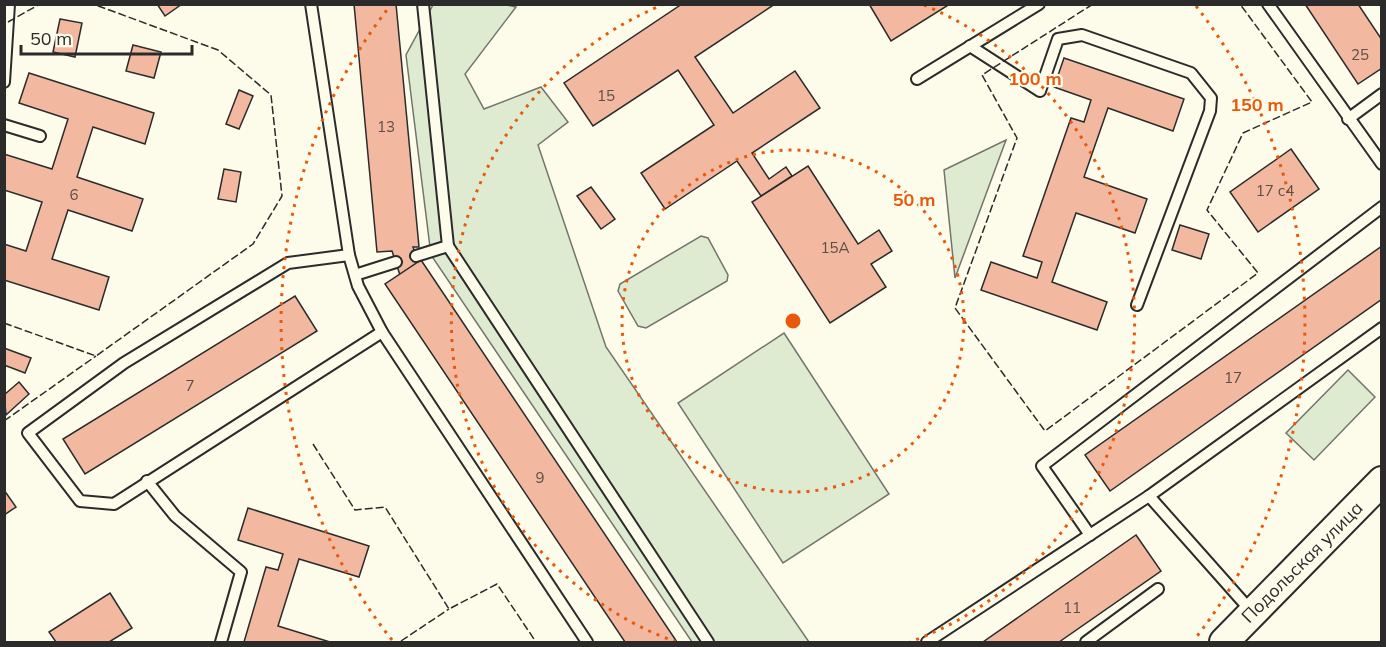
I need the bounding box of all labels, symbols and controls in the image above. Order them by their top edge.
scale bar [21,18,192,56]
text: 50 m [30,27,72,50]
house number: 25 [1351,45,1369,64]
text: 100 m [1008,67,1062,90]
house number: 15 [597,86,615,105]
text: 150 m [1230,93,1284,116]
house number: 13 [377,117,395,136]
house number: 17 с4 [1256,181,1294,200]
house number: 6 [69,185,79,204]
text: 50 m [893,188,935,211]
house number: 15А [820,238,850,257]
centre of rings [783,311,803,331]
house number: 17 [1224,368,1242,387]
house number: 7 [185,376,195,395]
house number: 9 [535,468,545,487]
street label: Подольская улица [1236,496,1368,628]
house number: 11 [1063,598,1081,617]

